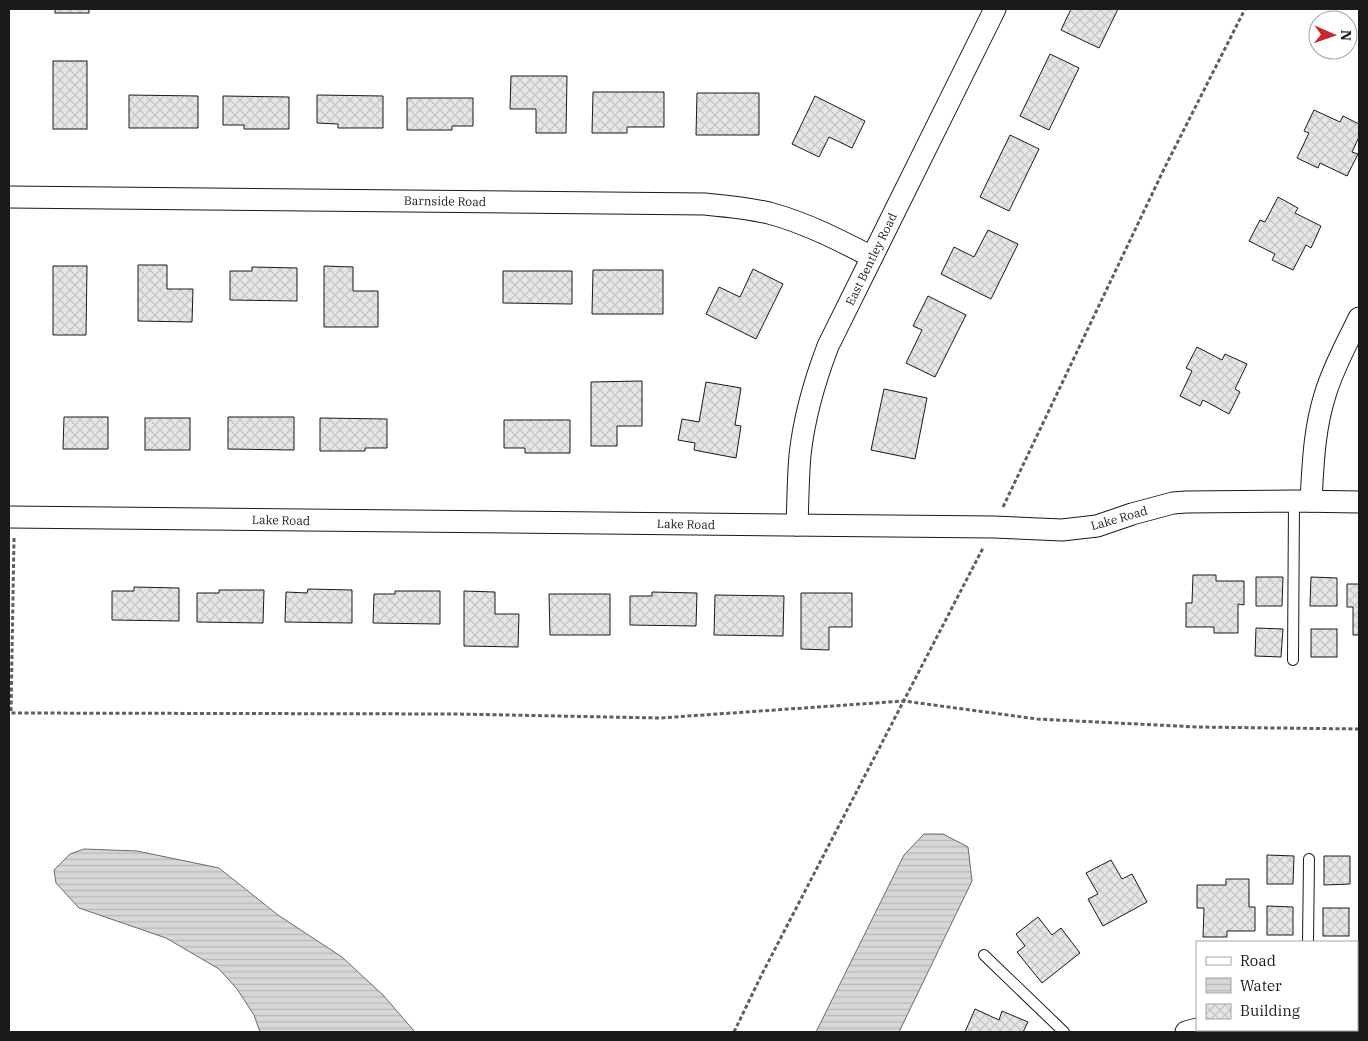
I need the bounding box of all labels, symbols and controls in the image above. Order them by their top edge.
north arrow [1308,10,1358,60]
text: N [1337,30,1355,41]
street label: Barnside Road [404,193,486,209]
street label: East Bentley Road [842,210,900,308]
street label: Lake Road [1089,503,1149,533]
street label: Lake Road [252,512,310,528]
street label: Lake Road [657,516,715,532]
legend [1196,941,1358,1031]
text: Road [1240,951,1276,970]
text: Water [1240,976,1282,995]
text: Building [1240,1001,1300,1020]

